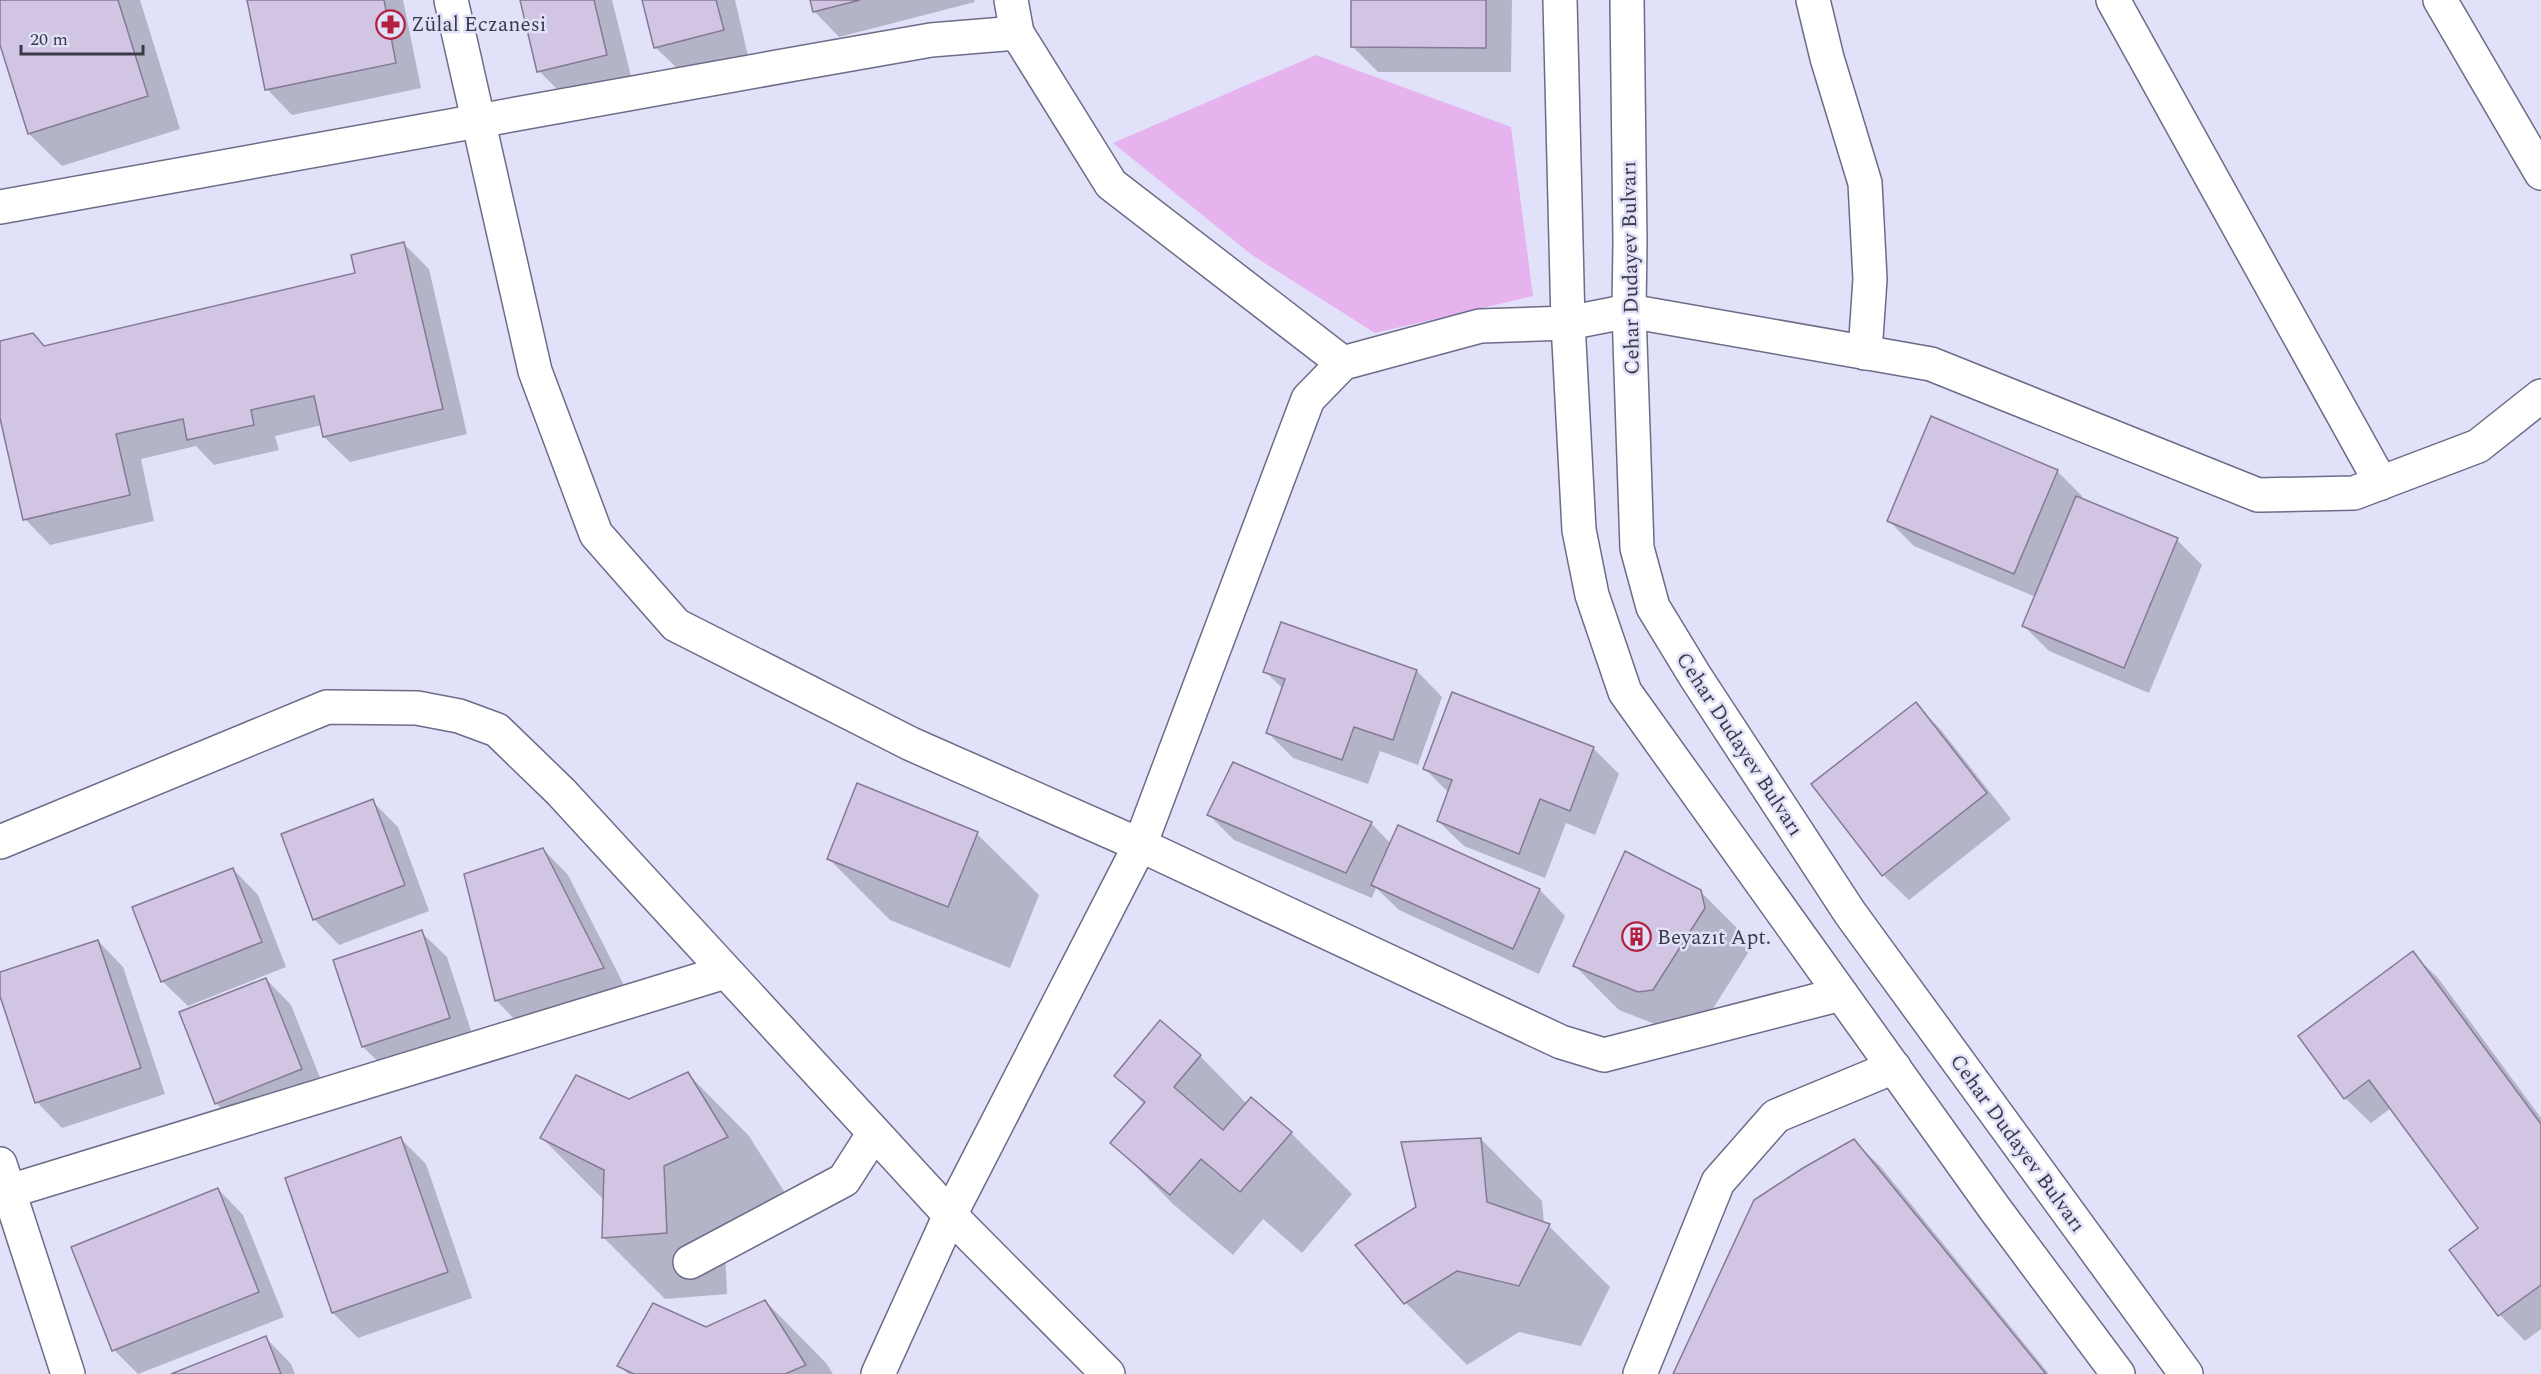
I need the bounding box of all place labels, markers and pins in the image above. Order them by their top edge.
pharmacy icon: Zülal Eczanesi [374,8,406,40]
place label: Zülal Eczanesi [411,9,546,41]
building icon: Beyazıt Apt. [1620,921,1652,953]
place label: Beyazıt Apt. [1657,922,1771,954]

